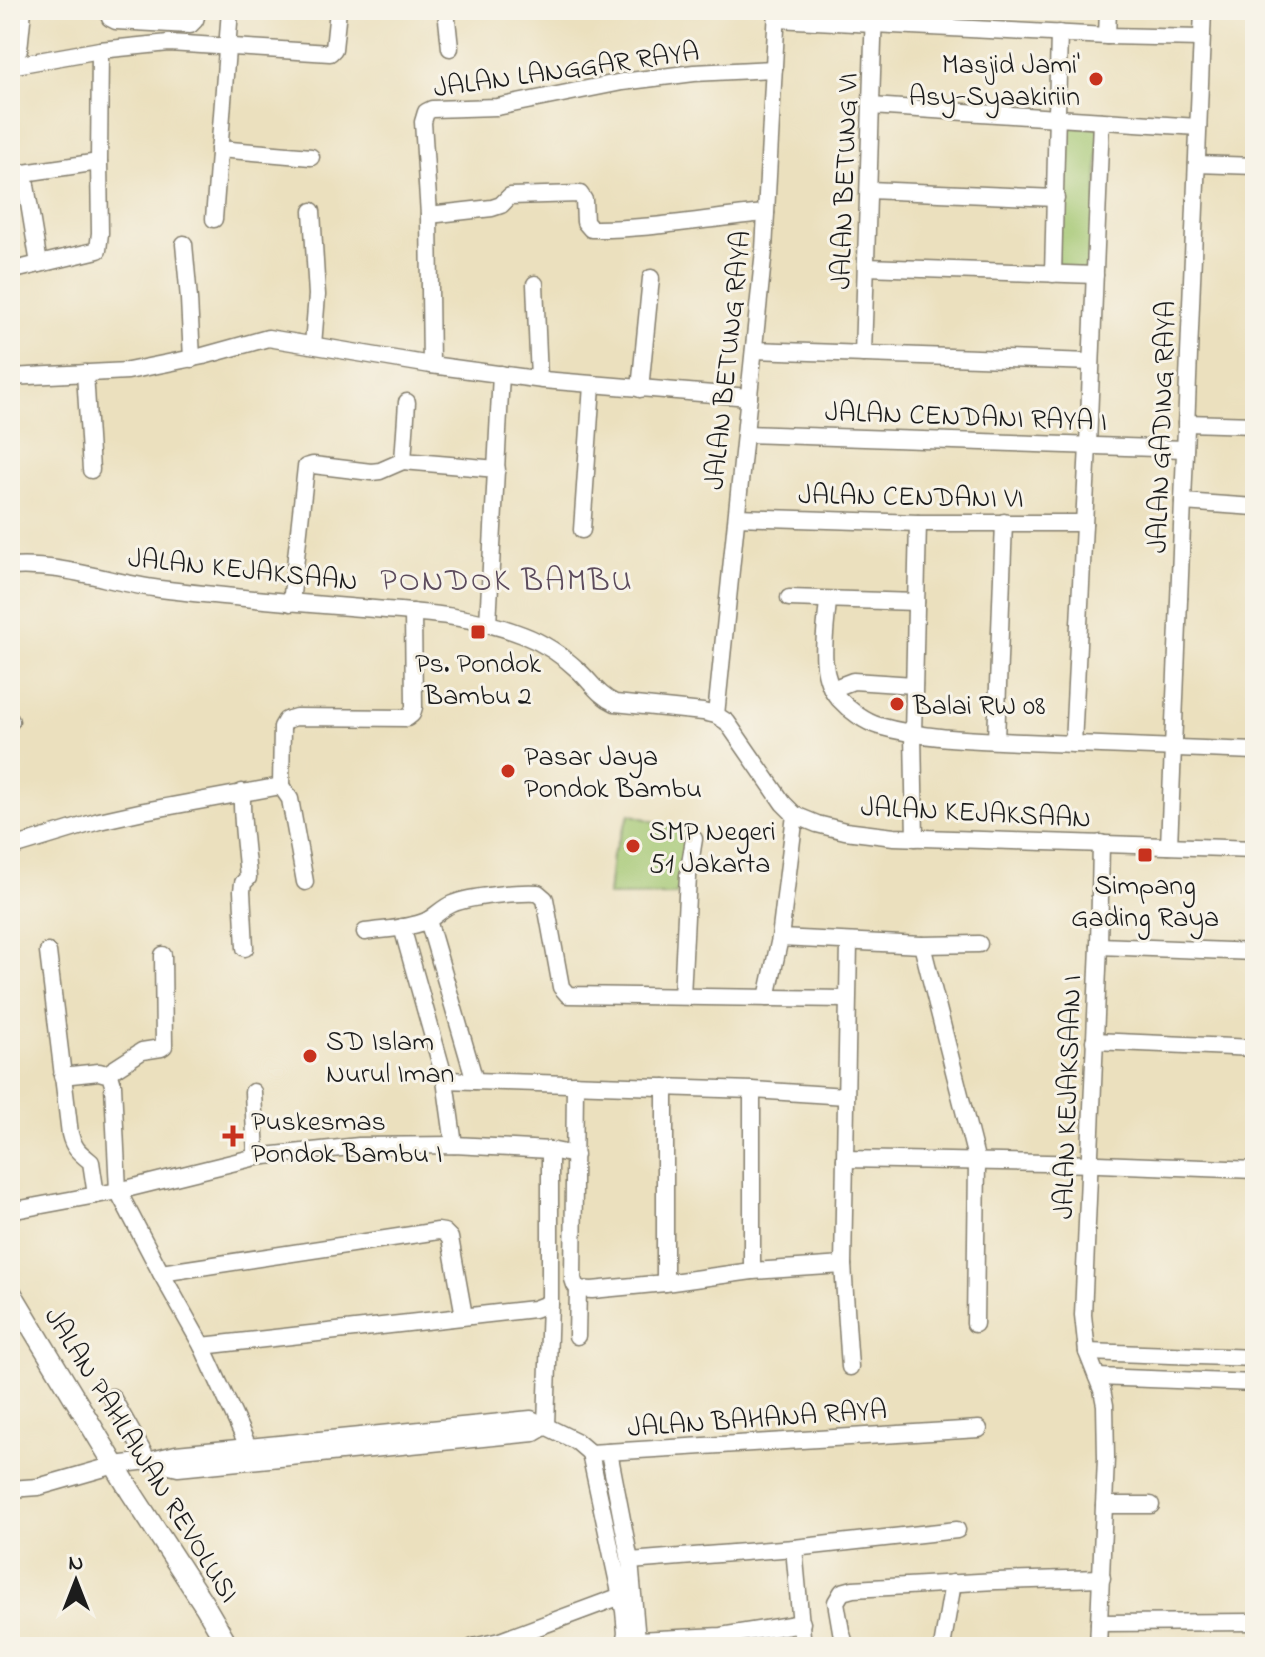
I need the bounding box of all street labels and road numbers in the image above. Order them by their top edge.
street label: JALAN LANGGAR RAYA [431,33,702,110]
street label: JALAN BETUNG VI [822,72,871,290]
street label: JALAN BETUNG RAYA [695,229,763,492]
street label: JALAN GADING RAYA [1139,300,1188,554]
street label: JALAN CENDANI RAYA I [824,393,1108,444]
street label: JALAN CENDANI VI [798,476,1024,521]
street label: JALAN KEJAKSAAN [126,539,360,604]
street label: JALAN KEJAKSAAN [859,788,1092,841]
street label: JALAN KEJAKSAAN I [1045,974,1094,1220]
street label: JALAN PAHLAWAN REVOLUSI [38,1300,248,1608]
street label: JALAN BAHANA RAYA [626,1391,888,1450]

